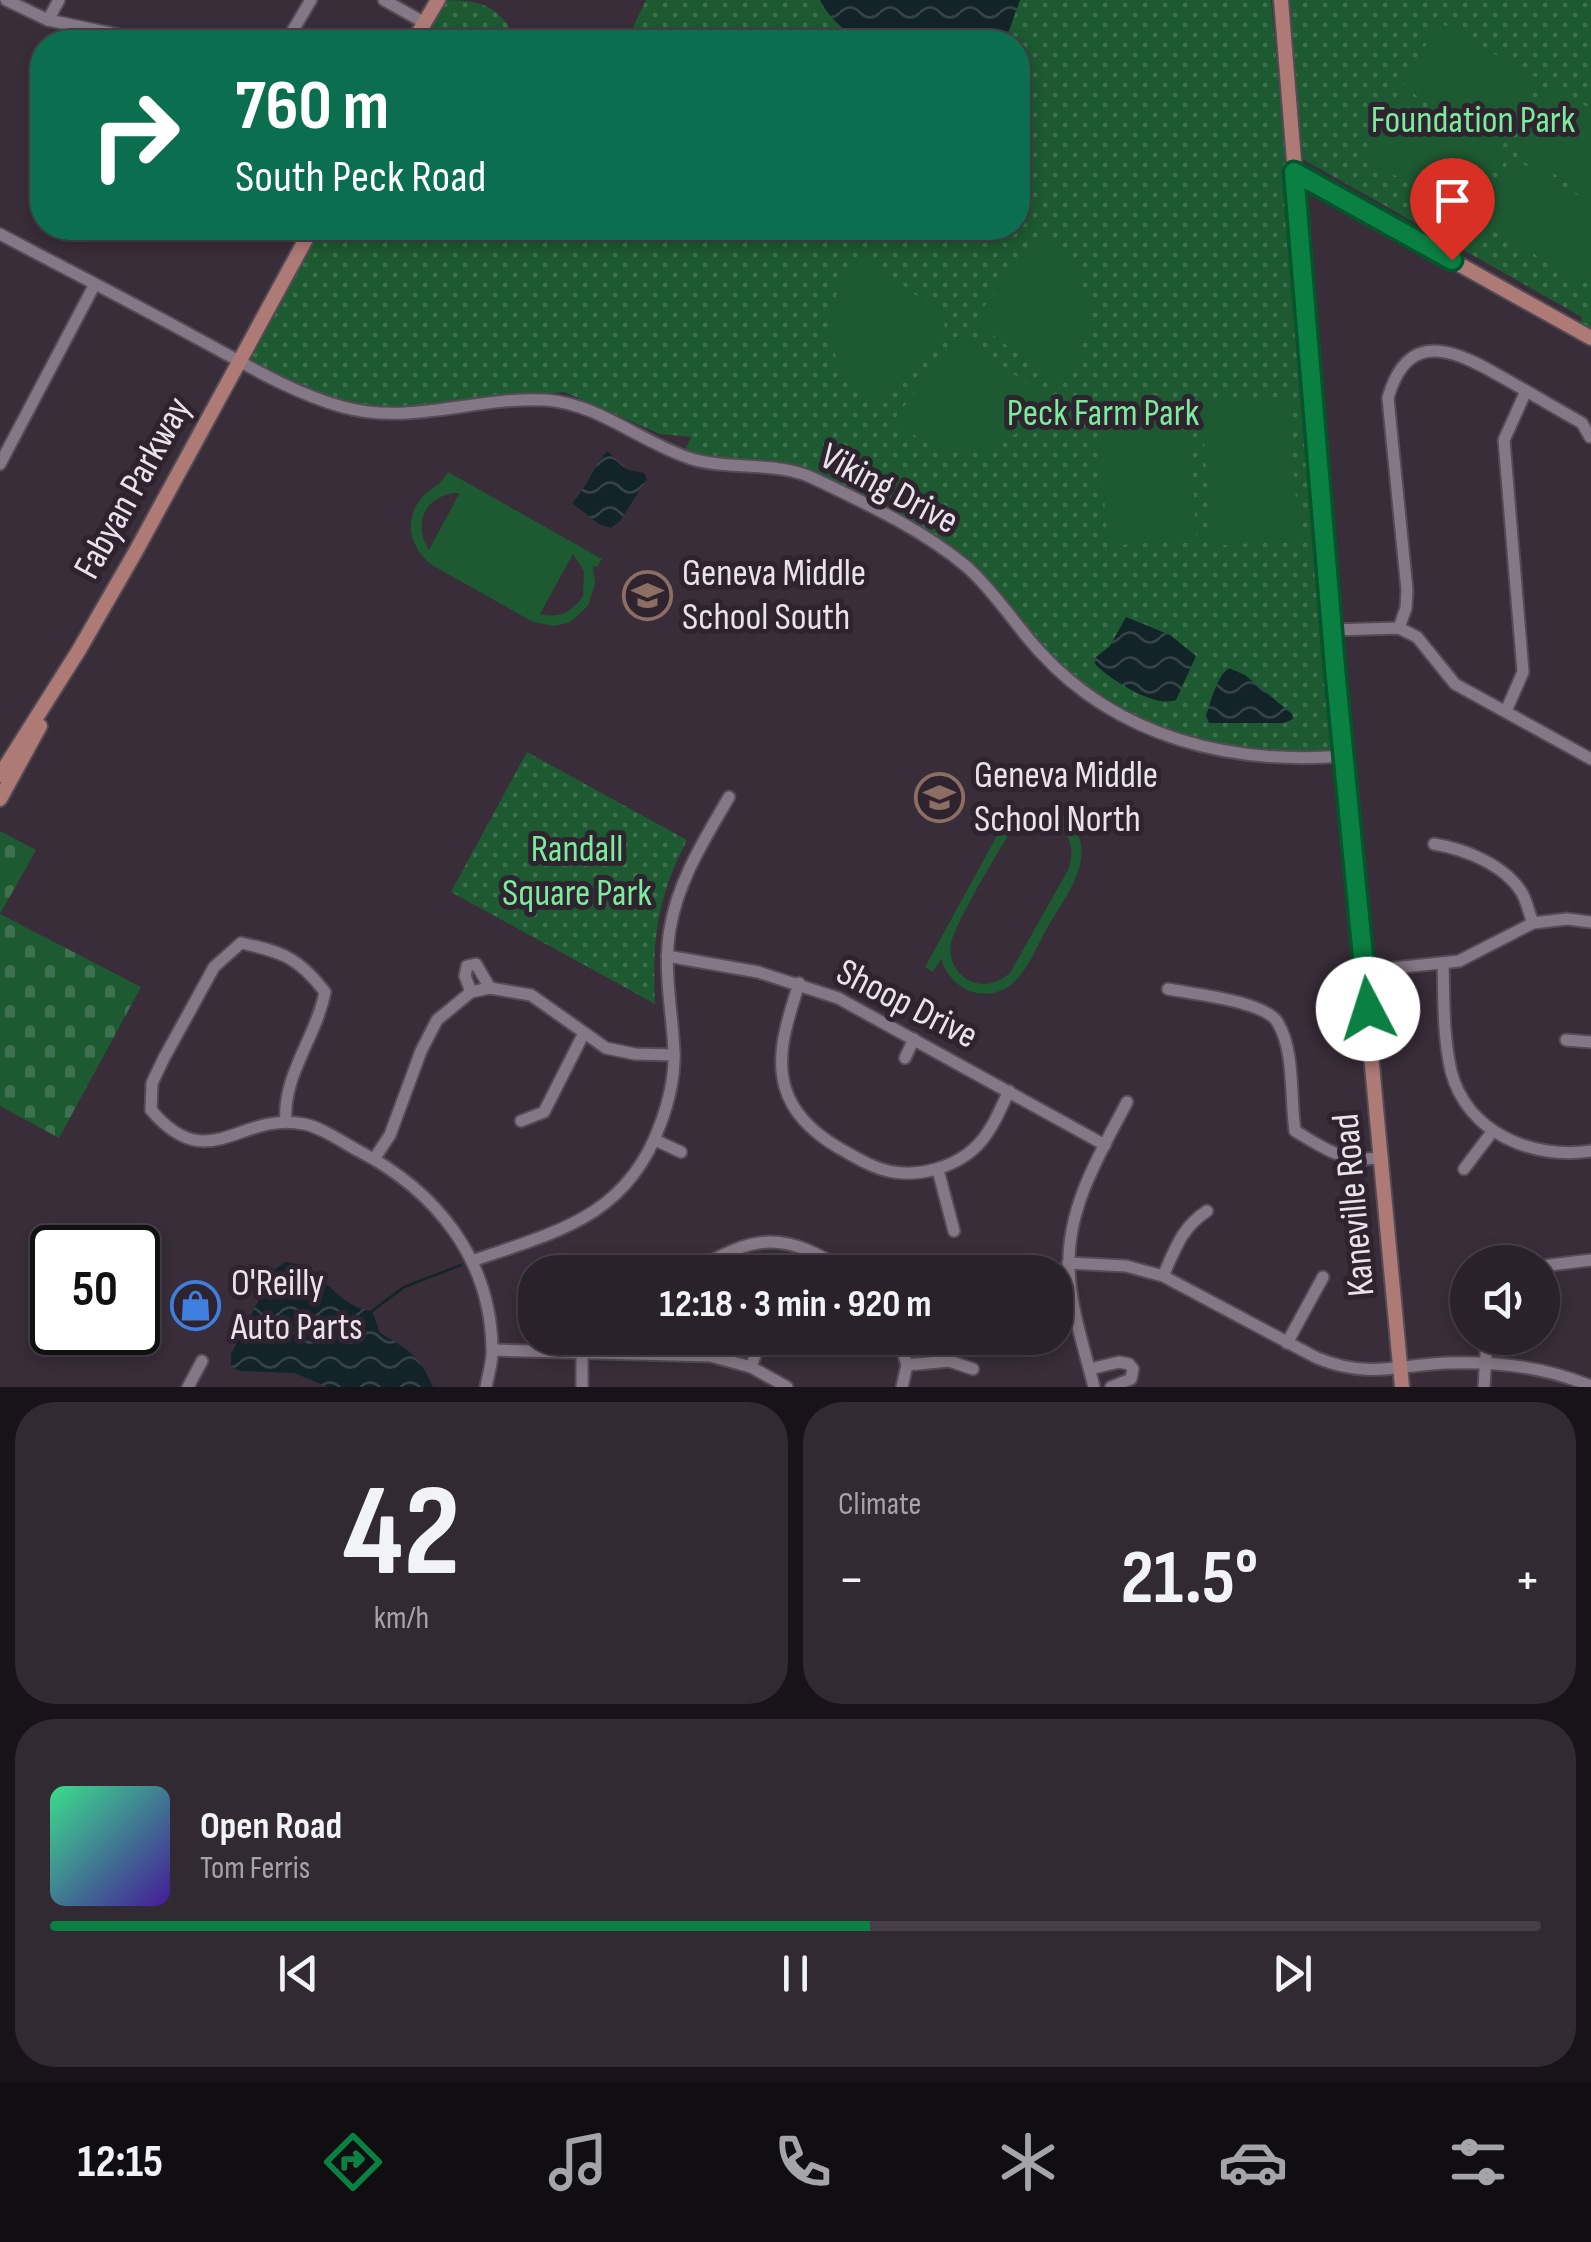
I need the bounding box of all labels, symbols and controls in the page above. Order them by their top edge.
text: 760 m [235,65,389,149]
icon: right [70,70,200,200]
park label: Foundation Park [1371,98,1576,143]
text: South Peck Road [235,150,486,205]
pin [1410,158,1495,261]
icon: arrive [1425,173,1480,228]
street label: Fabyan Parkway [65,389,201,587]
park label: Peck Farm Park [1007,391,1200,436]
street label: Viking Drive [812,434,966,544]
place label: Geneva Middle School South [682,551,866,640]
school or university icon: Geneva Middle School South [621,569,673,621]
place label: Geneva Middle School North [974,753,1158,842]
school or university icon: Geneva Middle School North [913,771,965,823]
park label: Randall Square Park [502,827,652,916]
street label: Shoop Drive [829,949,985,1059]
position arrow [1316,957,1420,1061]
street label: Kaneville Road [1324,1112,1384,1298]
speed limit sign: 50 [30,1225,160,1355]
map controls [1450,1245,1560,1355]
button: sound [1450,1245,1560,1355]
place label: O'Reilly Auto Parts [230,1261,363,1350]
shop icon: O'Reilly Auto Parts [170,1279,222,1331]
text: 12:18 · 3 min · 920 m [660,1282,931,1327]
text: 42 [343,1456,460,1612]
text: Climate [838,1485,921,1524]
text: 21.5° [1121,1534,1258,1625]
text: − [838,1547,865,1614]
text: + [1514,1547,1541,1614]
text: km/h [374,1599,429,1638]
text: Open Road [200,1804,342,1849]
text: Tom Ferris [200,1849,310,1888]
icon: previous [271,1946,326,2001]
icon: pause [768,1946,823,2001]
icon: next [1265,1946,1320,2001]
icon: directions [318,2127,388,2197]
icon: music [543,2127,613,2197]
icon: phone [768,2127,838,2197]
icon: climate [993,2127,1063,2197]
icon: car [1218,2127,1288,2197]
icon: filters [1443,2127,1513,2197]
text: 12:15 [78,2135,163,2190]

